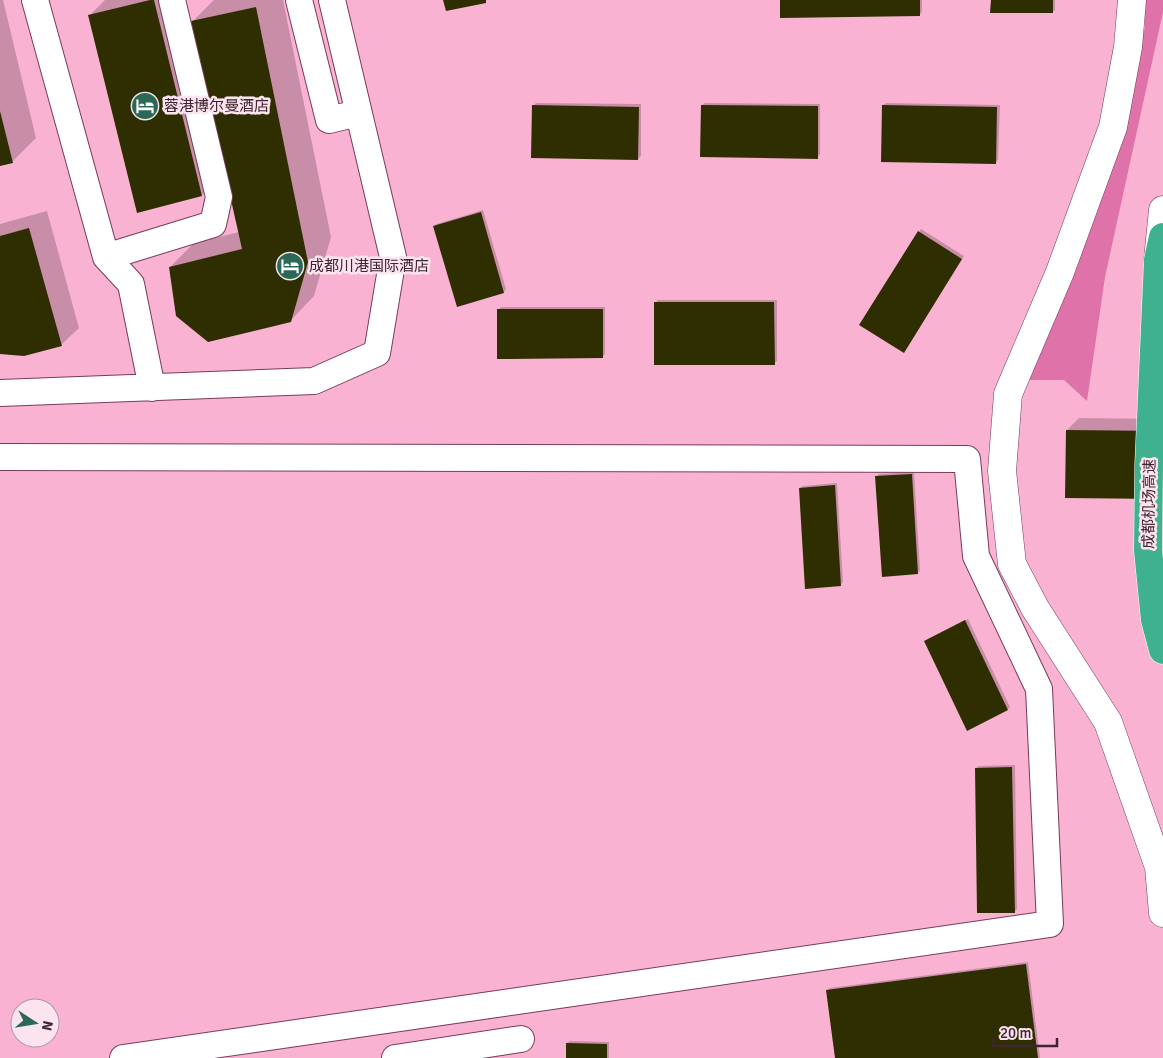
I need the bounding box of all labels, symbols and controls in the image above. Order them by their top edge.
hotel icon: 蓉港博尔曼酒店 [130,91,160,121]
place label: 蓉港博尔曼酒店 [164,97,269,115]
hotel icon: 成都川港国际酒店 [275,251,305,281]
place label: 成都川港国际酒店 [309,257,429,275]
street label: 成都机场高速 [1139,459,1159,549]
north arrow [10,998,60,1048]
scale bar [993,1016,1057,1048]
text: N [38,1019,57,1032]
text: 20 m [1000,1024,1031,1042]

